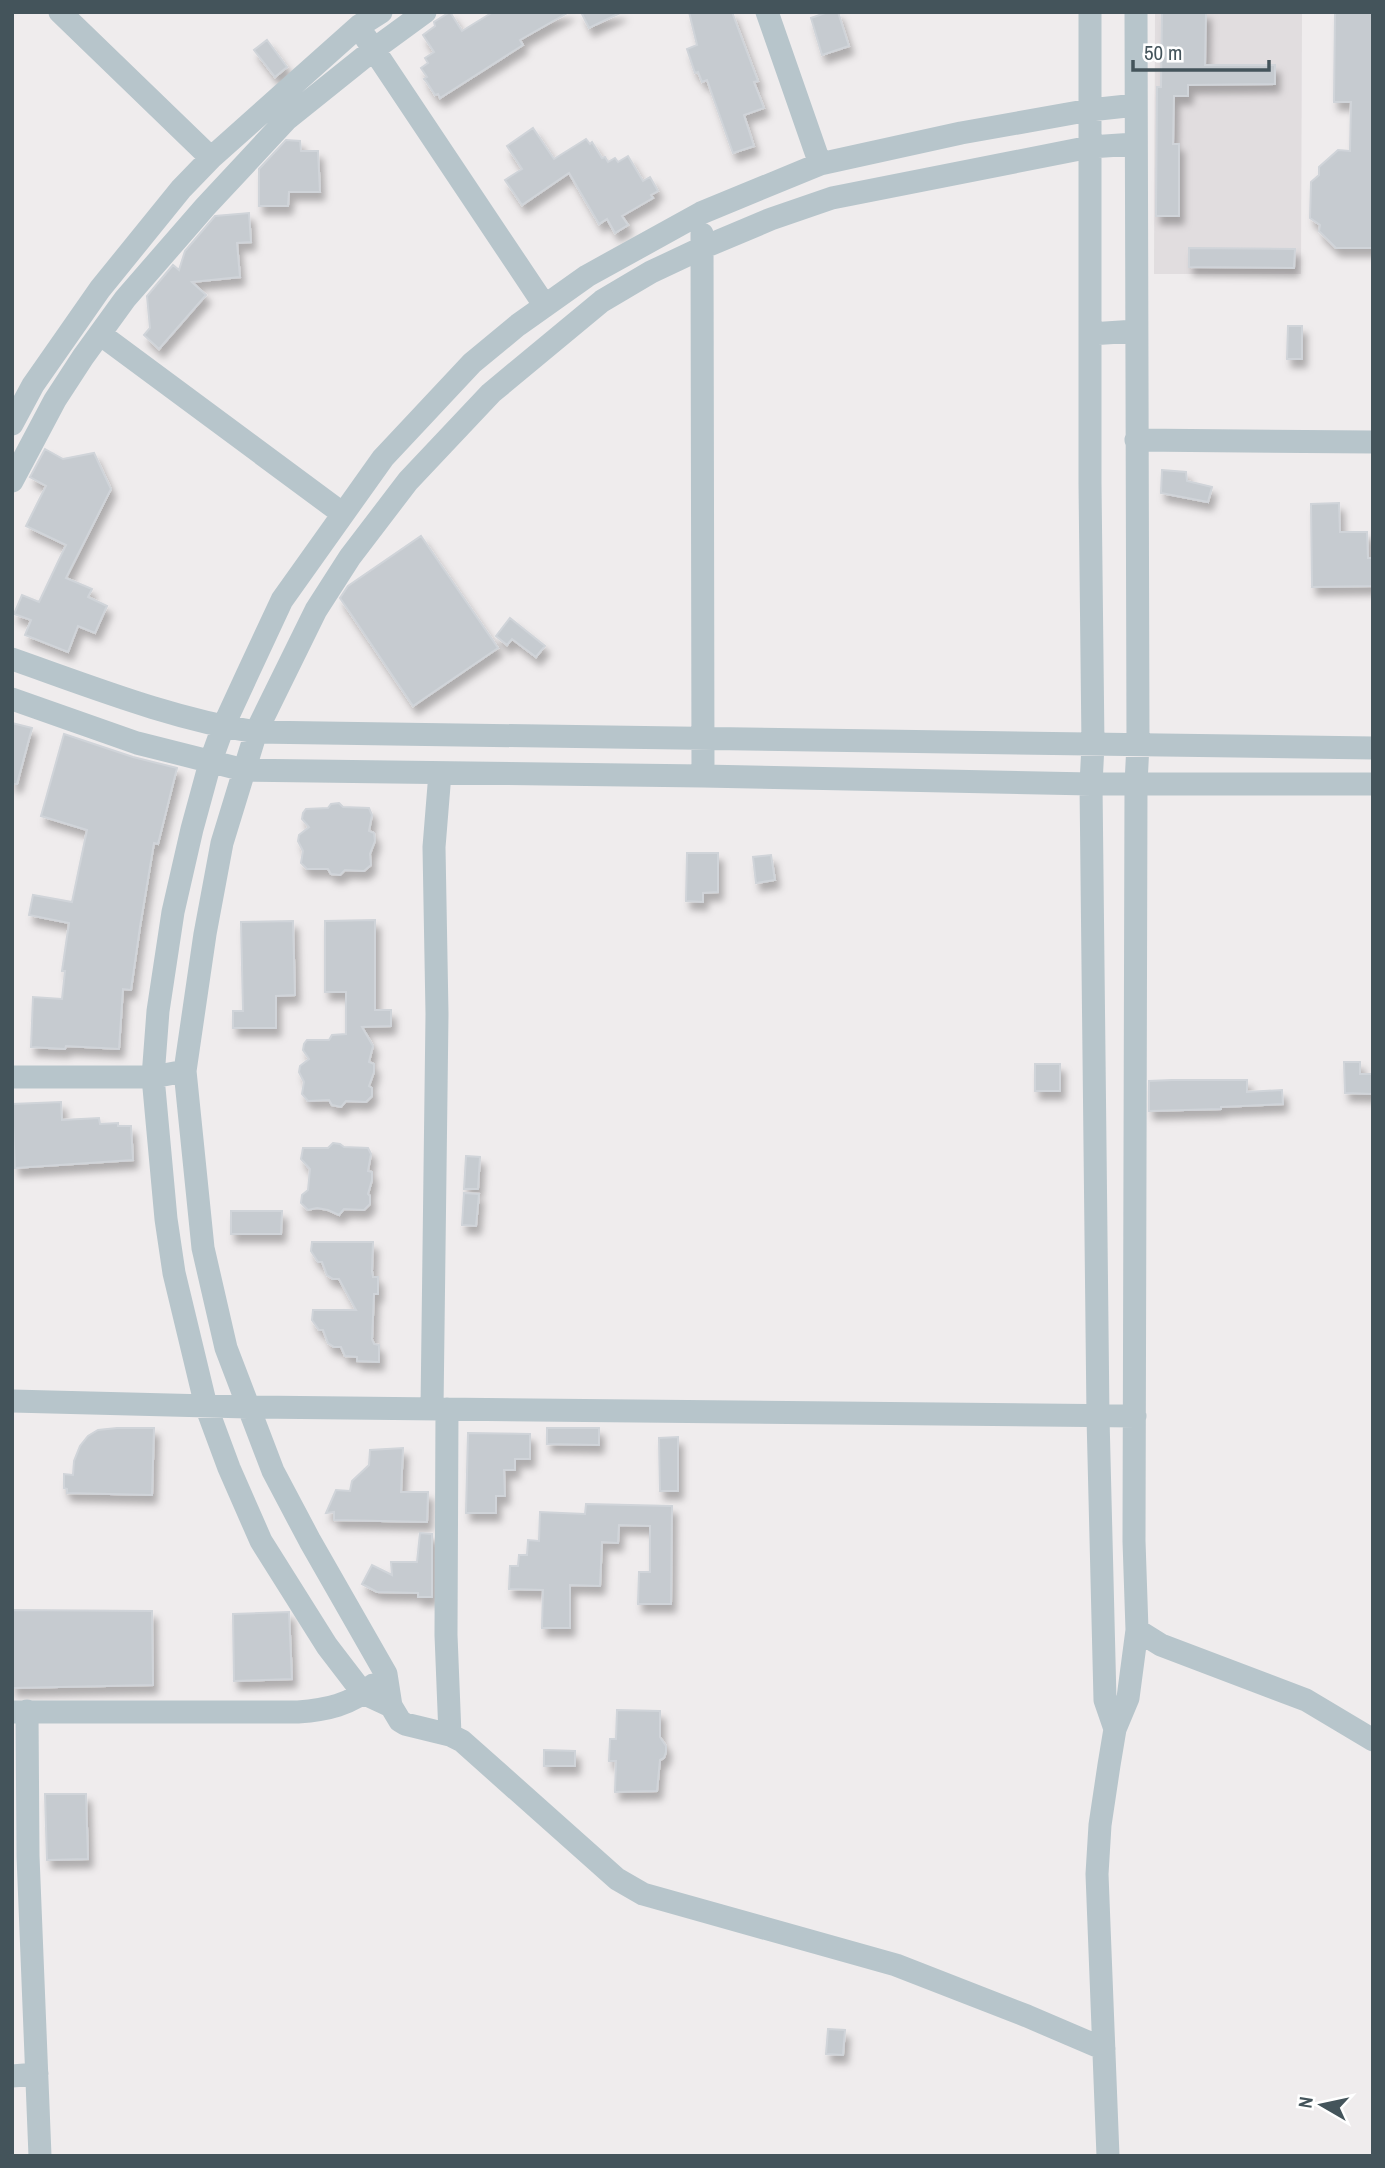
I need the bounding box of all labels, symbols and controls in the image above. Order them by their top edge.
scale bar [1133,28,1270,72]
text: 50 m [1144,38,1182,67]
north arrow [1287,2070,1357,2140]
text: N [1291,2095,1319,2110]

